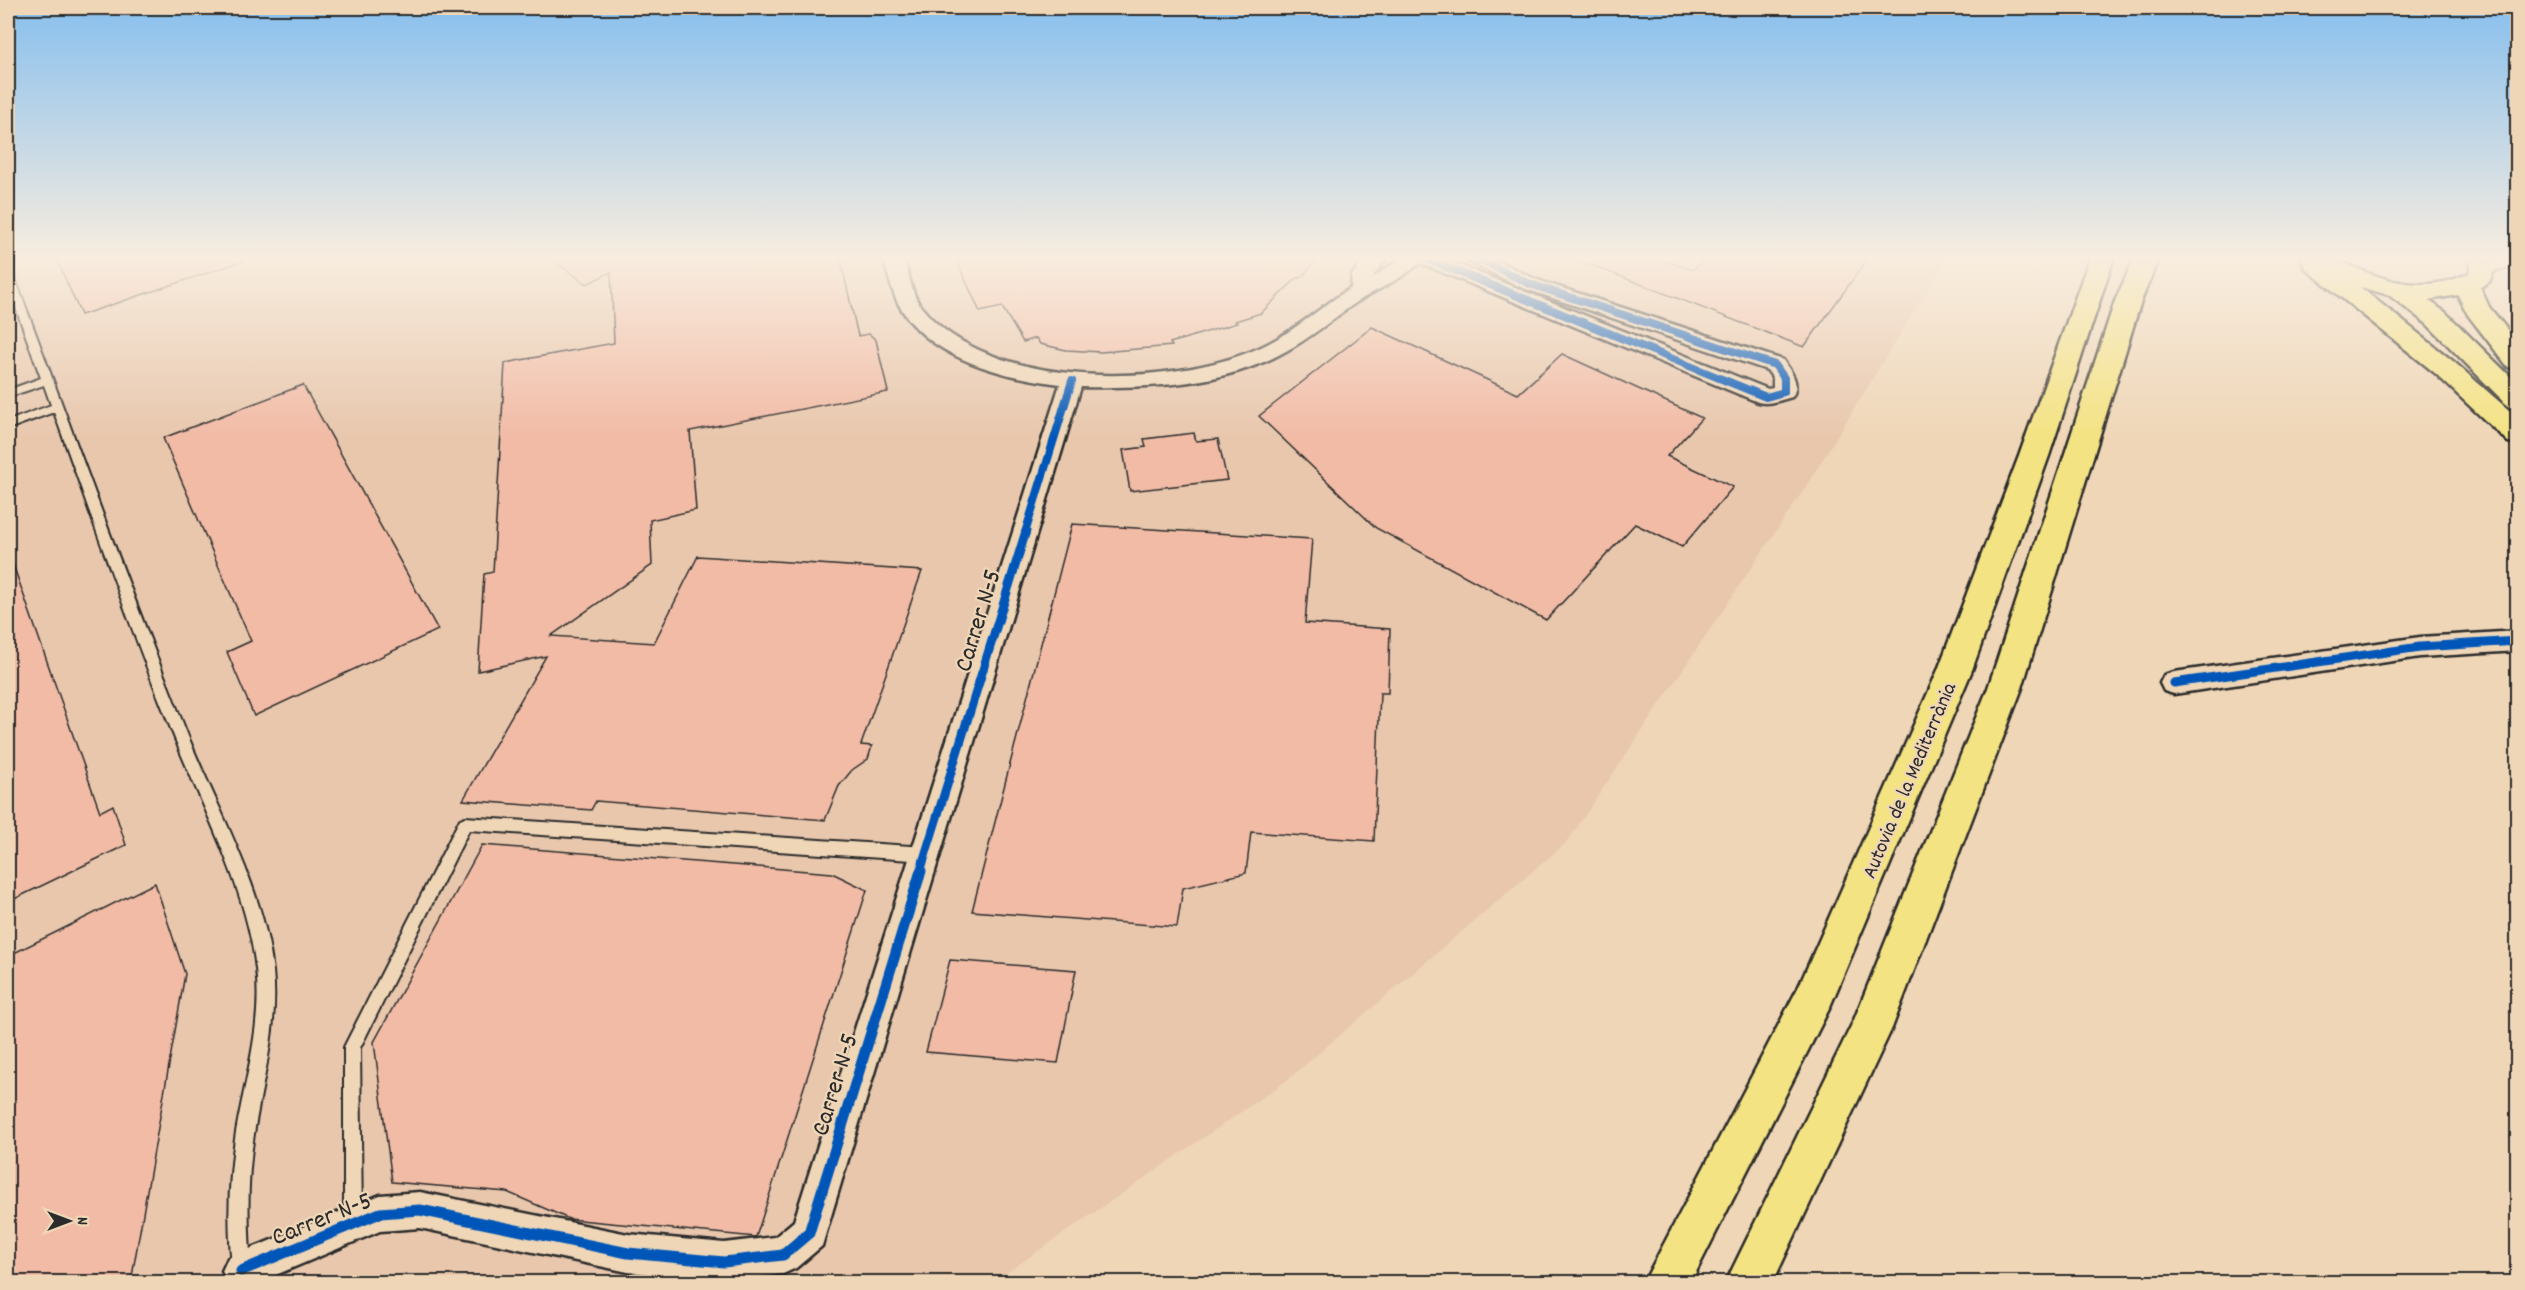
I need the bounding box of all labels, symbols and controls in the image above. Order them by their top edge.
street label: Carrer N-5 [946,565,1012,677]
street label: Autovia de la Mediterrània [1856,678,1966,884]
street label: Carrer N-5 [803,1029,869,1141]
street label: Carrer N-5 [267,1183,378,1257]
north arrow [39,1191,99,1251]
text: N [70,1217,93,1225]

